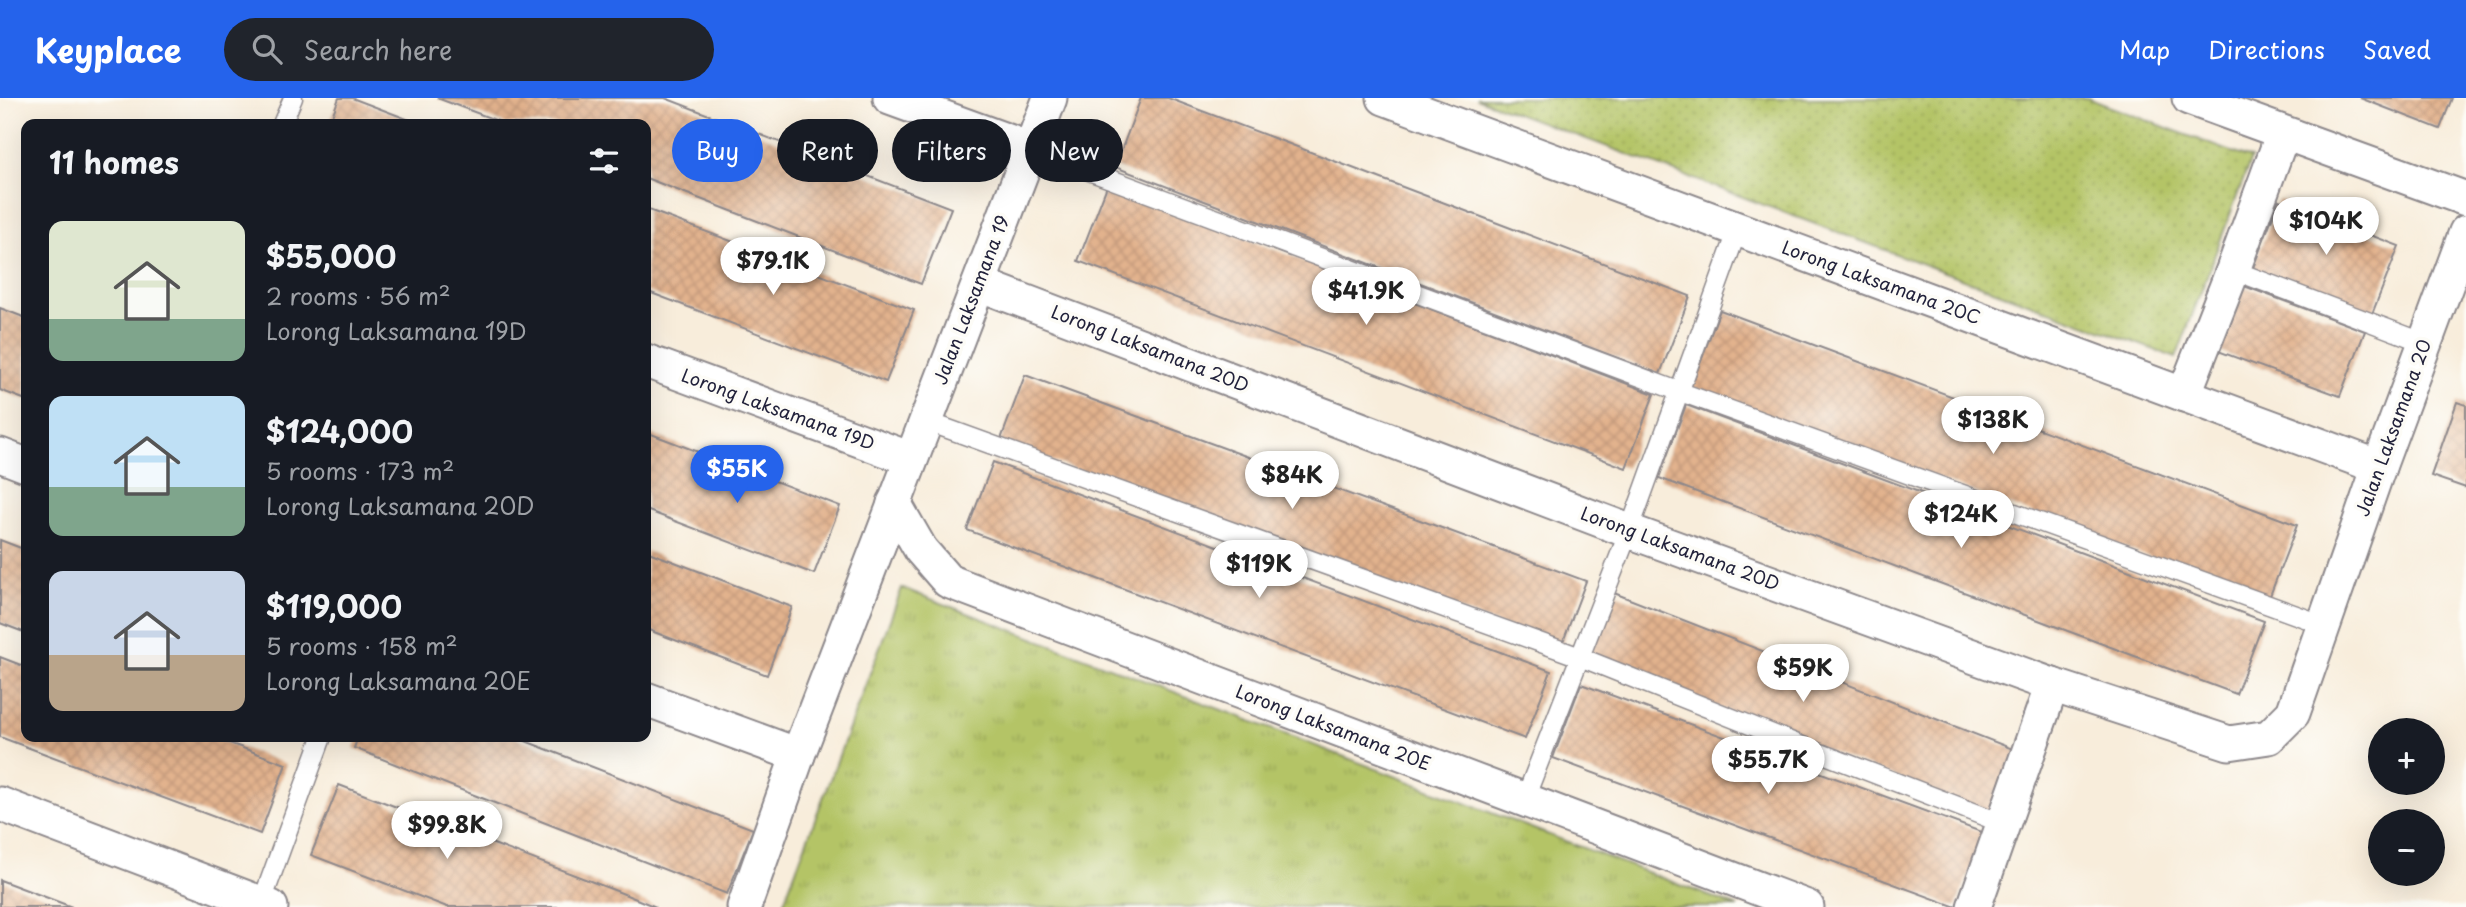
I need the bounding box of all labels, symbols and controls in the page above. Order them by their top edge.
search box [224,18,714,81]
text: Keyplace [35,24,182,74]
icon: search [248,30,286,68]
text: Search here [304,30,452,69]
text: Map [2119,31,2170,67]
text: Directions [2208,31,2325,67]
text: Saved [2363,31,2431,67]
chip: Buy [672,119,763,182]
chip: Rent [777,119,878,182]
chip: Filters [892,119,1011,182]
chip: New [1025,119,1123,182]
text: 11 homes [49,139,179,184]
icon: filters [585,142,623,180]
pin: $104K [2277,198,2375,257]
text: $104K [2289,202,2363,237]
street label: Jalan Laksamana 19 [926,211,1015,388]
text: $55,000 [266,233,396,278]
street label: Lorong Laksamana 20C [1778,233,1985,330]
pin: $79.1K [716,238,830,297]
text: $79.1K [736,242,810,277]
icon: home [105,249,189,333]
pin: $41.9K [1309,268,1423,327]
text: $41.9K [1328,272,1404,307]
text: 2 rooms · 56 m² [266,278,451,313]
street label: Lorong Laksamana 20D [1048,297,1253,398]
text: Lorong Laksamana 19D [266,313,527,348]
street label: Jalan Laksamana 20 [2348,335,2437,520]
street label: Lorong Laksamana 19D [678,361,879,456]
pin: $138K [1944,396,2042,456]
text: $138K [1957,401,2029,436]
text: $124,000 [266,408,413,453]
icon: home [105,424,189,508]
pin: $55K [696,446,778,505]
text: $55K [707,450,767,485]
pin: $84K [1251,452,1333,511]
text: 5 rooms · 173 m² [266,453,454,488]
text: $84K [1261,456,1323,491]
text: Lorong Laksamana 20D [266,488,534,523]
pin: $124K [1912,490,2010,550]
text: $124K [1924,495,1998,530]
street label: Lorong Laksamana 20D [1577,499,1784,596]
pin: $119K [1210,540,1308,600]
text: $119K [1226,545,1292,580]
text: $119,000 [266,583,402,628]
icon: home [105,599,189,683]
text: 5 rooms · 158 m² [266,628,458,663]
pin: $59K [1762,644,1844,704]
text: $59K [1773,649,1833,684]
text: Lorong Laksamana 20E [266,663,531,698]
street label: Lorong Laksamana 20E [1232,677,1435,776]
map controls [2368,718,2445,886]
button: + [2368,718,2445,795]
pin: $55.7K [1711,736,1825,796]
text: $55.7K [1728,741,1808,776]
pin: $99.8K [390,802,504,861]
text: $99.8K [407,806,487,841]
button: − [2368,809,2445,886]

